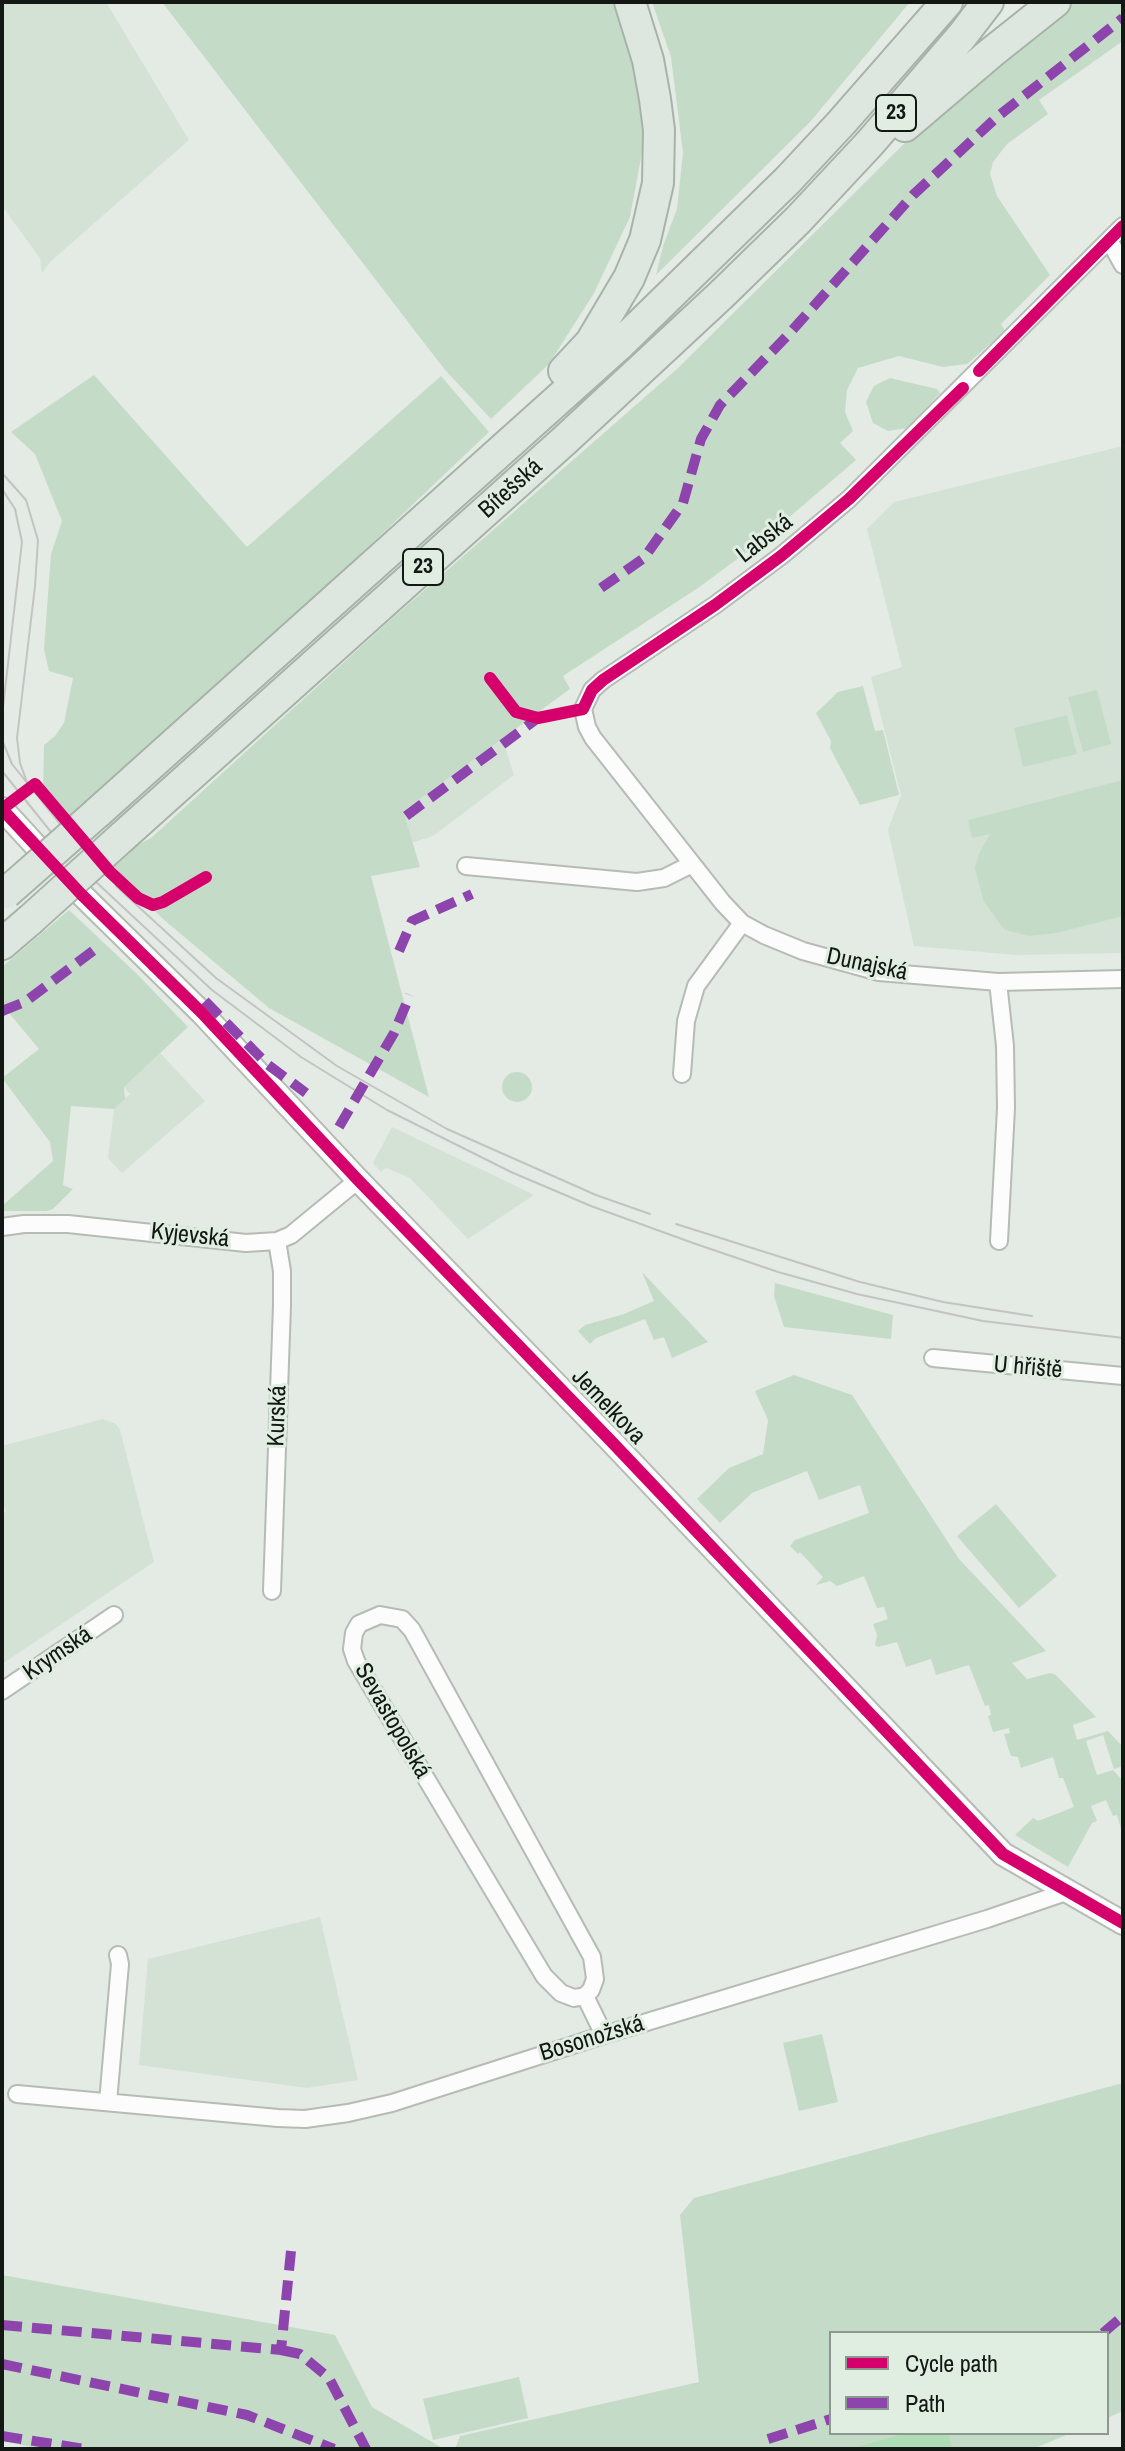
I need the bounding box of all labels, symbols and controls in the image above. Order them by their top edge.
road number: 23 [876,95,916,131]
street label: Bítešská [473,453,549,525]
street label: Labská [731,508,799,570]
road number: 23 [403,549,443,585]
street label: Dunajská [824,942,910,988]
street label: Kyjevská [149,1218,231,1254]
street label: U hřiště [992,1351,1064,1385]
street label: Jemelkova [565,1363,651,1451]
street label: Kurská [263,1385,293,1447]
street label: Krymská [18,1621,98,1687]
street label: Sevastopolská [348,1658,436,1784]
street label: Bosonožská [537,2010,647,2068]
legend [829,2331,1109,2435]
text: Cycle path [905,2347,998,2379]
text: Path [905,2387,946,2419]

